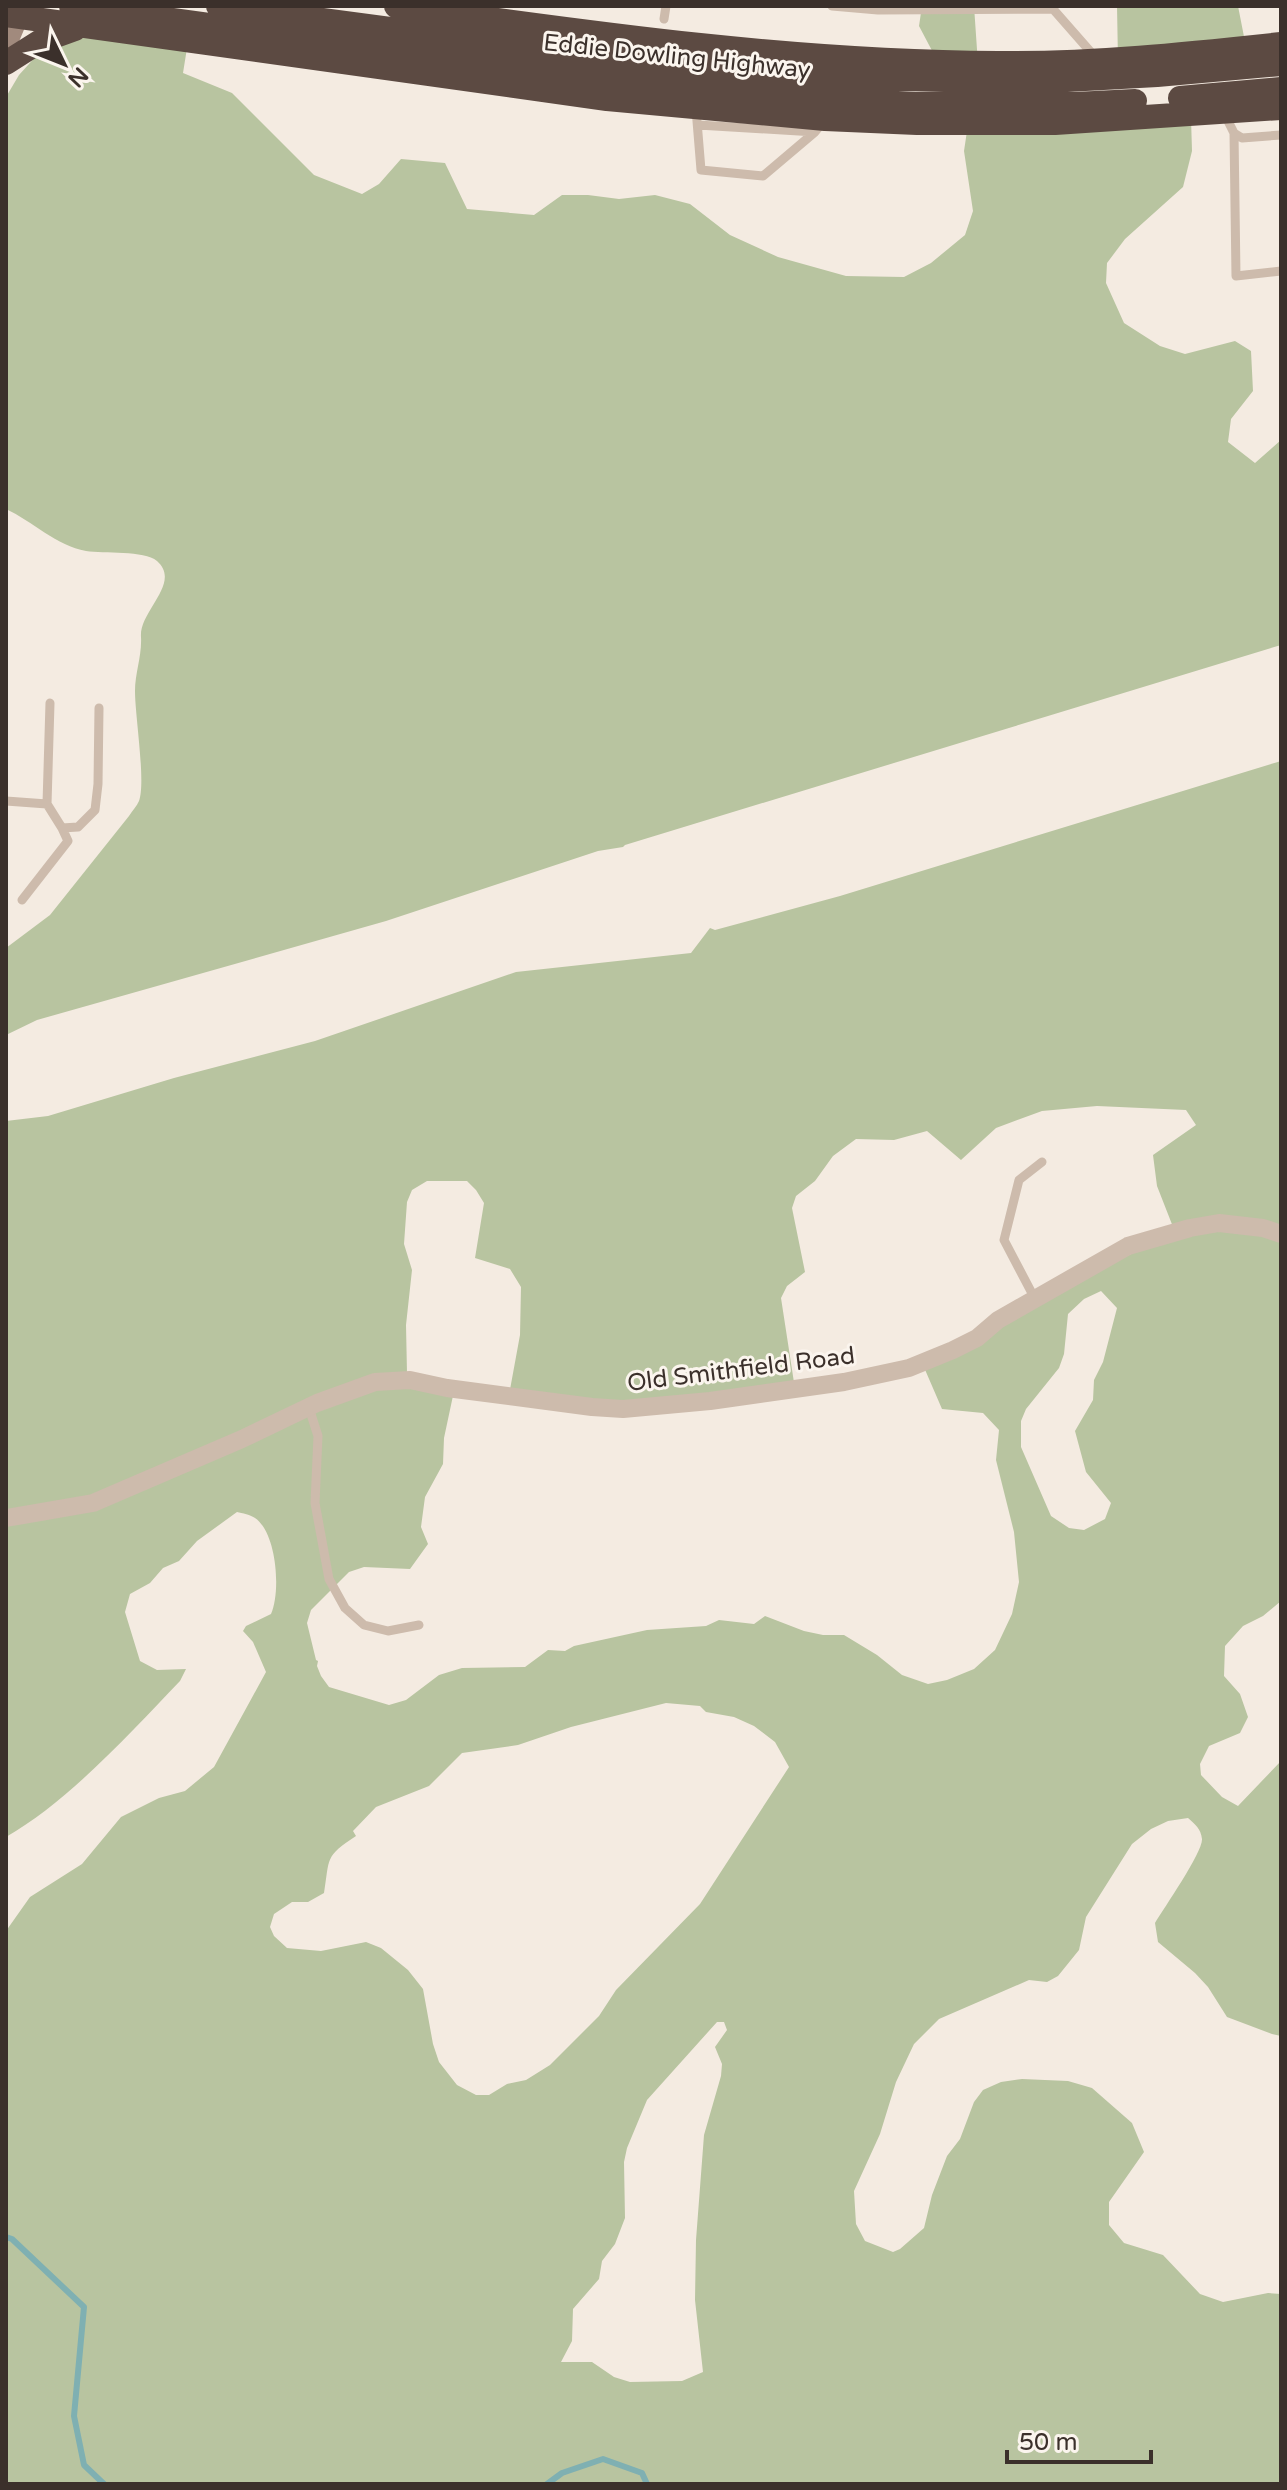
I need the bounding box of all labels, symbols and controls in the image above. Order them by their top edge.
north arrow [24,24,104,104]
street label: Eddie Dowling Highway [542,28,812,85]
text: N [62,62,93,92]
street label: Old Smithfield Road [626,1341,857,1398]
scale bar [1007,2414,1151,2464]
text: 50 m [1019,2428,1077,2457]

